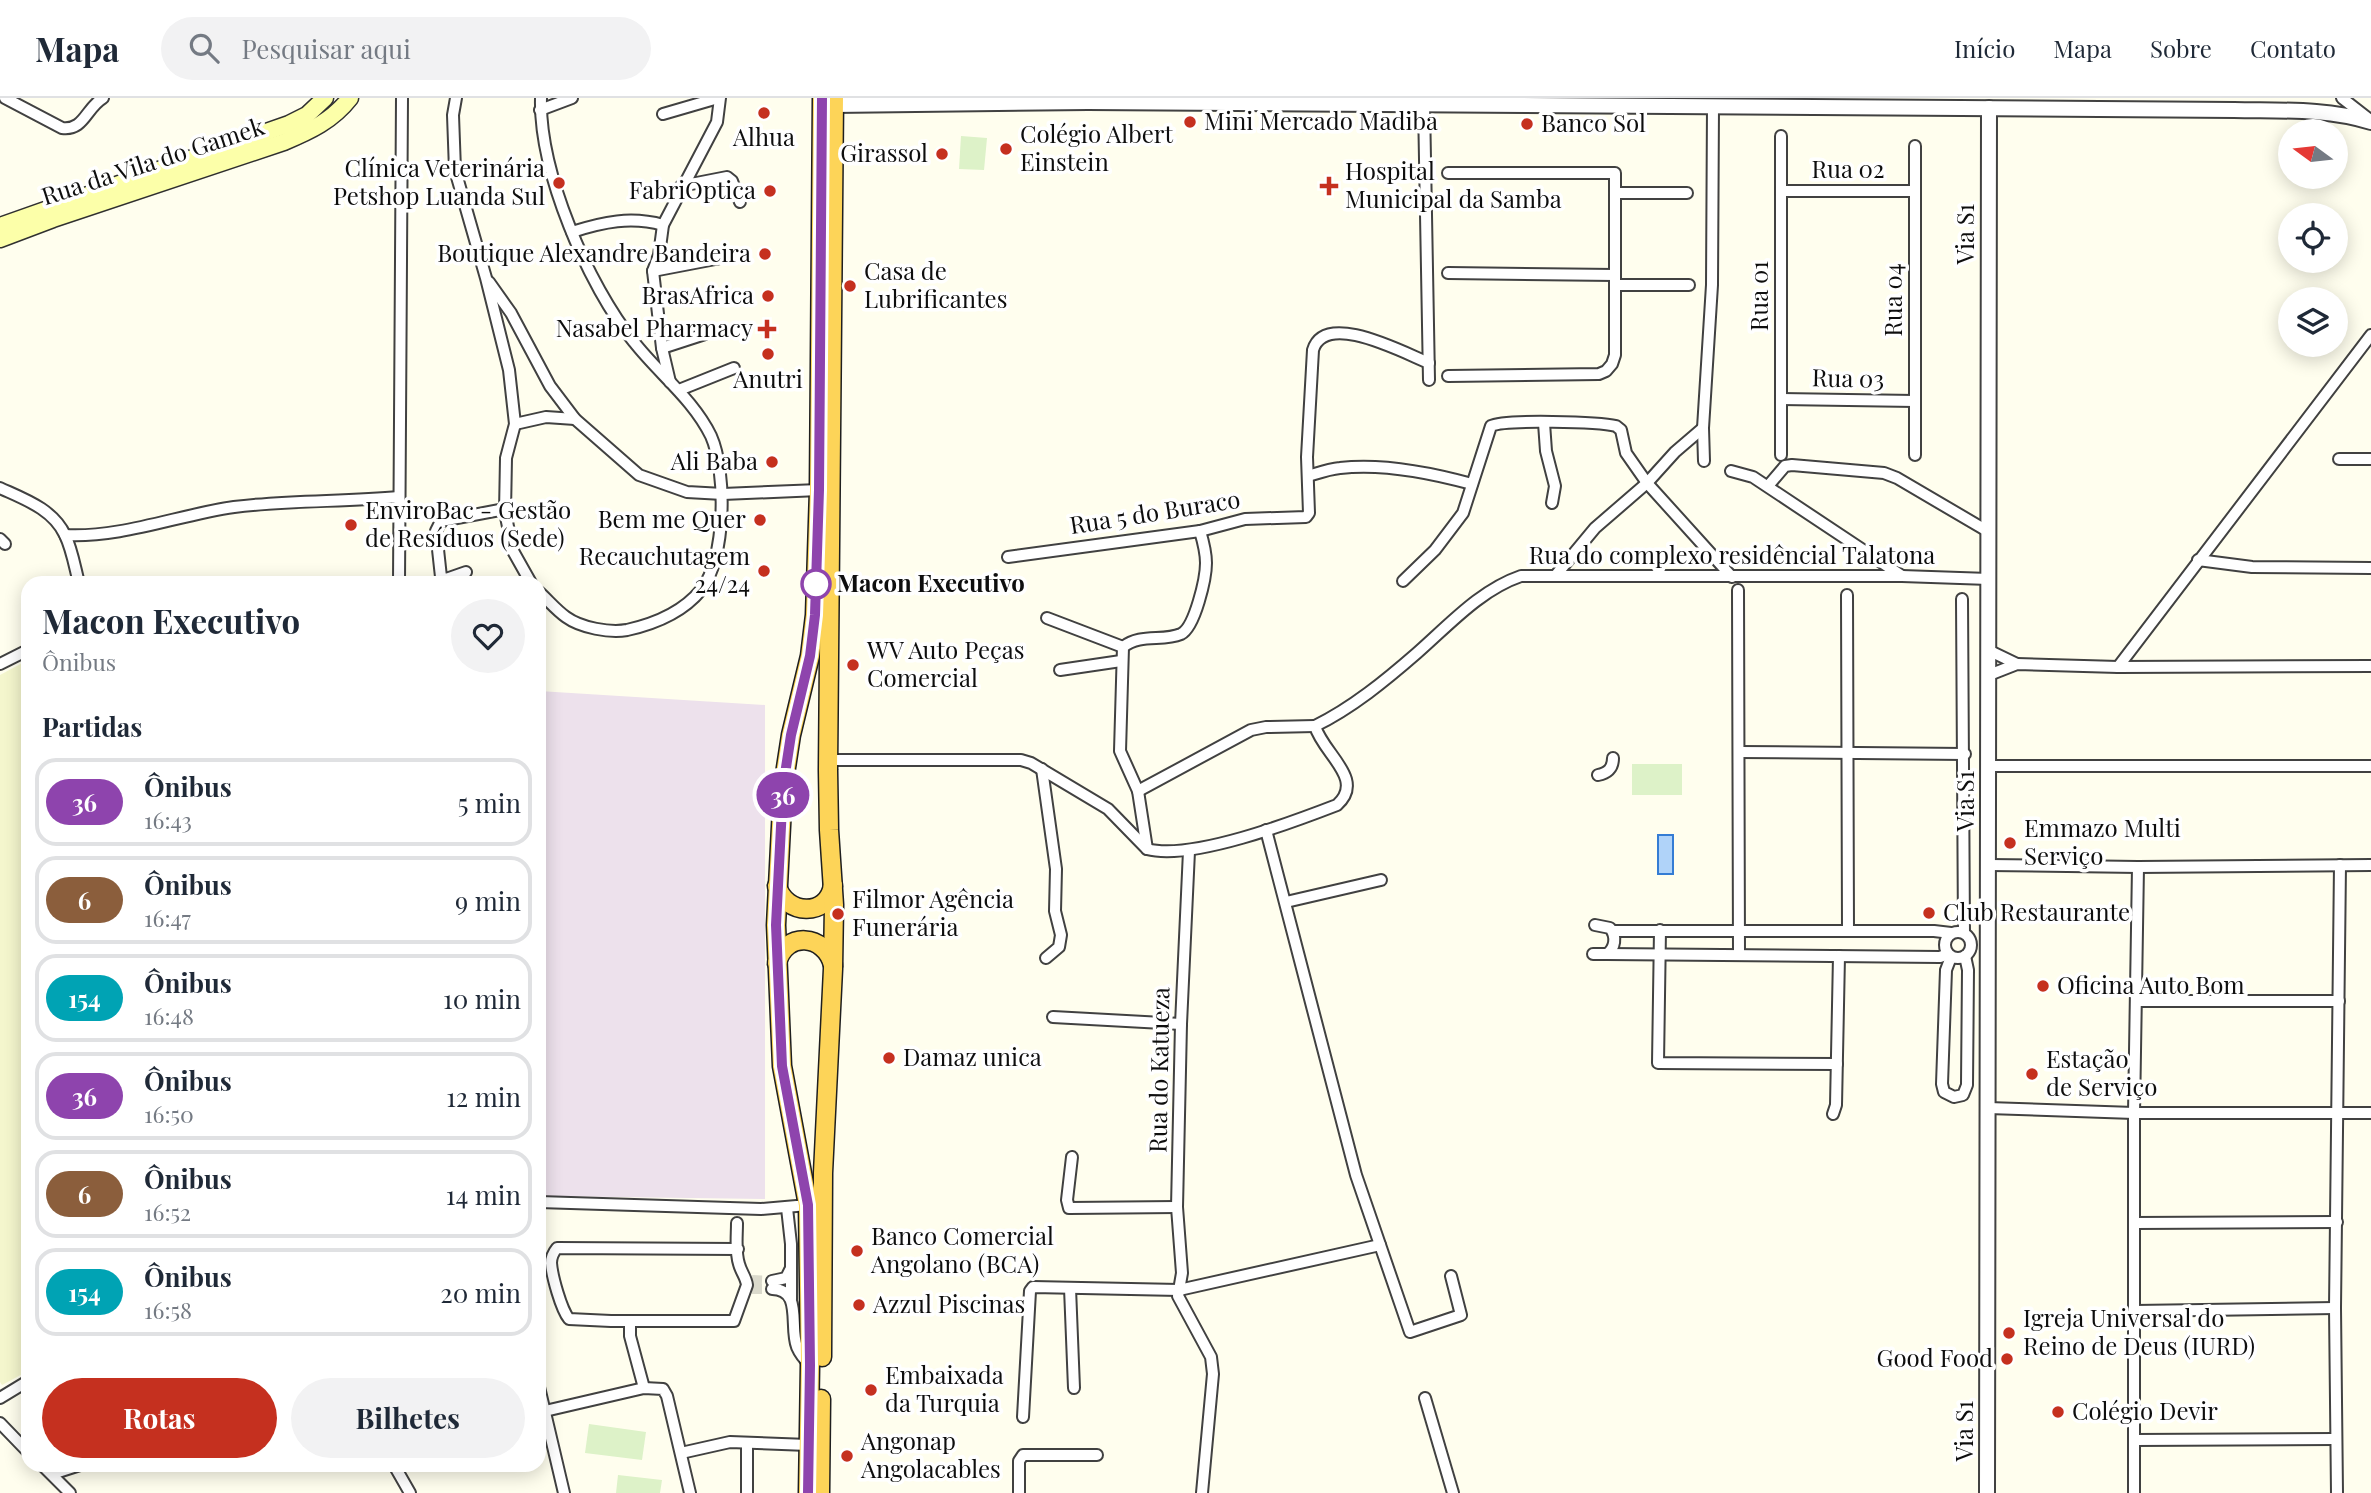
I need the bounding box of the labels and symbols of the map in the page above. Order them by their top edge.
place label: Mini Mercado Madiba [1204,104,1438,136]
marker: Alhua [756,105,772,121]
place label: Banco Sol [1541,106,1646,138]
street label: Rua da Vila do Gamek [37,109,269,211]
marker: Mini Mercado Madiba [1182,114,1198,130]
marker: Banco Sol [1519,116,1535,132]
place label: Colégio Albert Einstein [1020,117,1174,177]
north arrow [2278,119,2348,189]
place label: Alhua [732,120,795,152]
place label: Girassol [840,136,928,168]
marker: Colégio Albert Einstein [998,141,1014,157]
marker: Girassol [934,146,950,162]
place label: Clínica Veterinária Petshop Luanda Sul [333,151,545,211]
street label: Rua 02 [1811,152,1885,184]
place label: Hospital Municipal da Samba [1345,154,1562,214]
place label: FabriOptica [629,173,756,205]
marker: Clínica Veterinária Petshop Luanda Sul [551,175,567,191]
marker: Hospital Municipal da Samba [1319,176,1339,196]
marker: FabriOptica [762,183,778,199]
street label: Via S1 [1948,203,1980,265]
place label: Boutique Alexandre Bandeira [437,236,751,268]
marker: Boutique Alexandre Bandeira [757,246,773,262]
place label: Casa de Lubrificantes [864,254,1008,314]
street label: Rua 01 [1742,261,1774,331]
street label: Rua 04 [1876,263,1908,337]
place label: BrasAfrica [641,278,754,310]
marker: Casa de Lubrificantes [842,278,858,294]
marker: BrasAfrica [760,288,776,304]
place label: Nasabel Pharmacy [556,311,753,343]
marker: Nasabel Pharmacy [759,321,775,337]
marker: Anutri [760,346,776,362]
street label: Rua 03 [1812,360,1884,394]
place label: Anutri [732,362,803,394]
place label: Ali Baba [670,444,758,476]
marker: Ali Baba [764,454,780,470]
street label: Rua 5 do Buraco [1067,482,1242,540]
place label: EnviroBac - Gestão de Resíduos (Sede) [365,493,571,553]
place label: Bem me Quer [598,502,746,534]
marker: Bem me Quer [752,512,768,528]
marker: EnviroBac - Gestão de Resíduos (Sede) [343,517,359,533]
street label: Rua do complexo residêncial Talatona [1529,538,1935,570]
place label: Recauchutagem 24/24 [579,539,750,599]
marker: Recauchutagem 24/24 [756,563,772,579]
place label: Macon Executivo [837,566,1025,598]
marker: Macon Executivo [801,569,831,599]
place label: WV Auto Peças Comercial [866,633,1024,693]
marker: WV Auto Peças Comercial [845,657,861,673]
street label: Via S1 [1948,770,1980,832]
line badge: 36 [752,772,814,818]
place label: Emmazo Multi Serviço [2024,811,2181,871]
marker: Emmazo Multi Serviço [2002,835,2018,851]
place label: Filmor Agência Funerária [852,882,1014,942]
place label: Club Restaurante [1943,895,2130,927]
marker: Club Restaurante [1921,905,1937,921]
marker: Filmor Agência Funerária [830,906,846,922]
place label: Oficina Auto Bom [2057,968,2245,1000]
marker: Oficina Auto Bom [2035,978,2051,994]
street label: Rua do Katueza [1141,987,1175,1153]
place label: Damaz unica [903,1040,1042,1072]
place label: Estação de Serviço [2046,1042,2157,1102]
marker: Damaz unica [881,1050,897,1066]
marker: Estação de Serviço [2024,1066,2040,1082]
place label: Banco Comercial Angolano (BCA) [870,1219,1054,1279]
marker: Banco Comercial Angolano (BCA) [849,1243,865,1259]
place label: Azzul Piscinas [872,1287,1025,1319]
marker: Azzul Piscinas [851,1297,867,1313]
place label: Igreja Universal do Reino de Deus (IURD) [2023,1301,2255,1361]
marker: Igreja Universal do Reino de Deus (IURD) [2001,1325,2017,1341]
place label: Good Food [1877,1341,1993,1373]
marker: Good Food [1999,1351,2015,1367]
place label: Embaixada da Turquia [885,1358,1004,1418]
marker: Embaixada da Turquia [863,1382,879,1398]
place label: Colégio Devir [2072,1394,2218,1426]
street label: Via S1 [1947,1400,1979,1462]
marker: Colégio Devir [2050,1404,2066,1420]
place label: Angonap Angolacables [860,1424,1001,1484]
marker: Angonap Angolacables [839,1448,855,1464]

